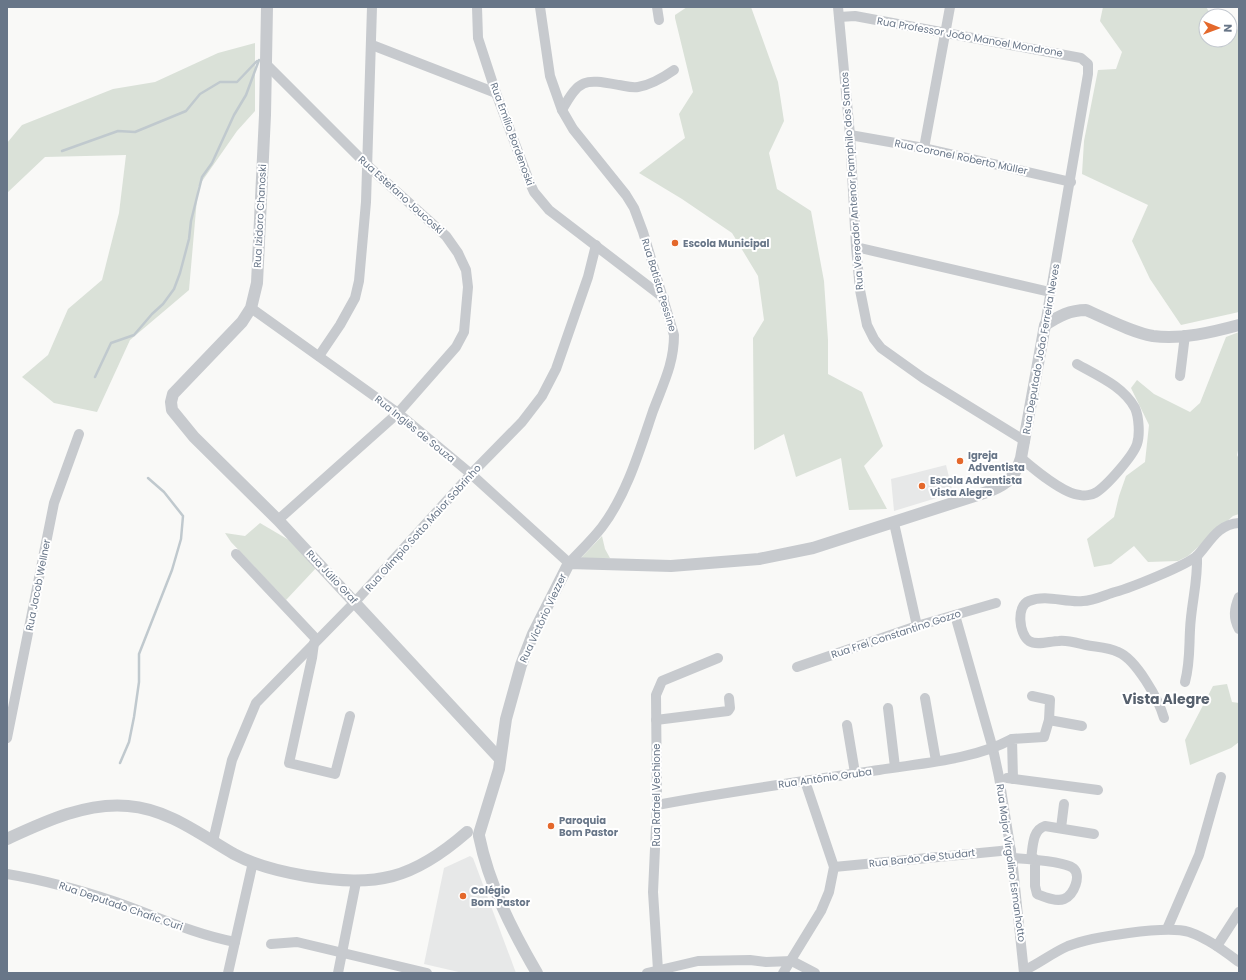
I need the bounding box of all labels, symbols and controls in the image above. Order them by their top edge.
north arrow [1198,8,1238,48]
street label: Rua Professor João Manoel Mondrone [876,13,1064,61]
text: N [1220,24,1236,32]
street label: Rua Vereador Antenor Pamphilo dos Santos [837,71,867,291]
street label: Rua Emílio Bordenoski [486,80,538,188]
street label: Rua Coronel Roberto Müller [893,136,1029,178]
street label: Rua Estefano Joucoski [355,152,447,238]
street label: Rua Izidoro Chanoski [250,164,270,268]
place label: Escola Municipal [683,236,769,251]
street label: Rua Batista Pessine [638,237,680,333]
marker: Escola Municipal [670,238,680,248]
street label: Rua Deputado João Ferreira Neves [1019,263,1063,435]
street label: Rua Inglês de Souza [372,392,458,466]
place label: Igreja Adventista [968,448,1025,475]
marker: Igreja Adventista [955,456,965,466]
street label: Rua Olímpio Sotto Maior Sobrinho [362,461,484,595]
place label: Escola Adventista Vista Alegre [930,473,1022,500]
marker: Escola Adventista Vista Alegre [917,481,927,491]
street label: Rua Jacob Wellner [22,538,54,632]
street label: Rua Júlio Graf [303,547,361,607]
street label: Rua Victório Viezzer [516,571,570,665]
street label: Rua Frei Constantino Gozzo [829,606,963,662]
district label: Vista Alegre [1122,689,1210,709]
street label: Rua Rafael Vechione [649,743,664,847]
street label: Rua Antônio Gruba [777,764,873,792]
street label: Rua Major Virgolino Esmanhotto [992,783,1030,943]
place label: Paroquia Bom Pastor [559,813,619,840]
marker: Paroquia Bom Pastor [546,821,556,831]
street label: Rua Barão de Studart [868,845,976,871]
street label: Rua Deputado Chafic Curi [57,878,185,934]
place label: Colégio Bom Pastor [471,883,531,910]
marker: Colégio Bom Pastor [458,891,468,901]

